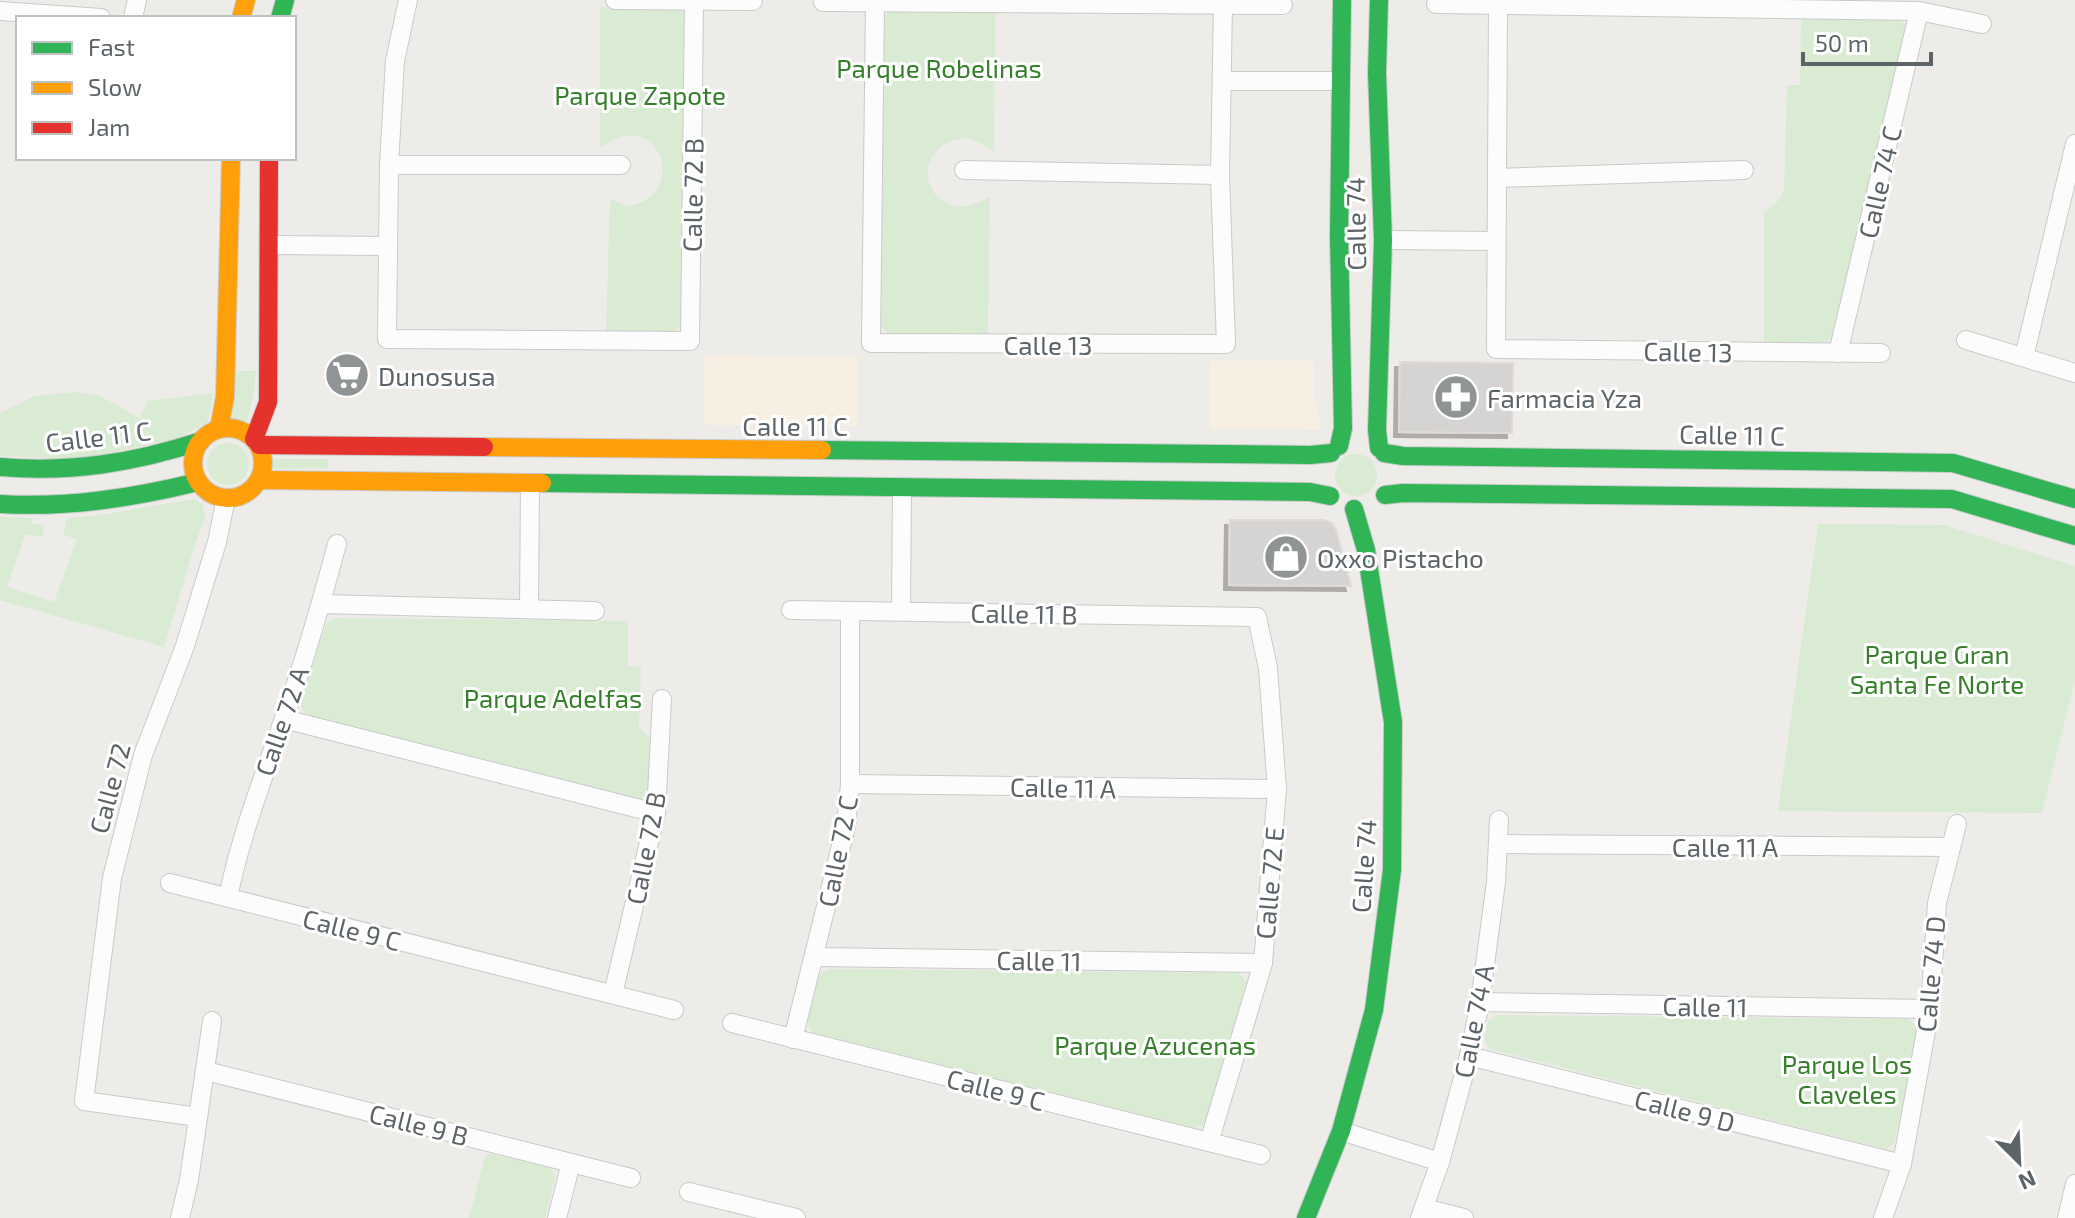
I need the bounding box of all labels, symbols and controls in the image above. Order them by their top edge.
legend [16,16,296,160]
scale bar [1803,16,1931,66]
text: 50 m [1815,28,1869,57]
text: Fast [88,32,135,61]
park label: Parque Robelinas [836,52,1042,83]
text: Slow [88,72,142,101]
park label: Parque Zapote [554,79,726,110]
text: Jam [88,112,130,141]
street label: Calle 74 C [1851,123,1907,241]
street label: Calle 72 B [676,138,708,252]
street label: Calle 74 [1339,177,1371,271]
street label: Calle 13 [1003,329,1093,360]
street label: Calle 13 [1643,335,1733,367]
supermarket icon: Dunosusa [323,351,371,399]
place label: Dunosusa [378,360,495,391]
pharmacy icon: Farmacia Yza [1432,373,1480,421]
place label: Farmacia Yza [1487,382,1642,413]
street label: Calle 11 C [742,410,848,441]
street label: Calle 11 C [44,414,152,458]
street label: Calle 11 C [1679,418,1785,450]
shop icon: Oxxo Pistacho [1262,533,1310,581]
place label: Oxxo Pistacho [1317,542,1484,573]
street label: Calle 11 B [970,597,1078,629]
park label: Parque Gran Santa Fe Norte [1850,638,2024,699]
street label: Calle 72 A [248,662,314,780]
park label: Parque Adelfas [464,682,642,713]
street label: Calle 72 [82,739,136,837]
street label: Calle 11 A [1010,771,1116,803]
street label: Calle 72 B [619,789,671,907]
street label: Calle 72 C [811,793,863,909]
street label: Calle 74 [1344,818,1382,914]
street label: Calle 72 E [1249,826,1289,940]
street label: Calle 11 A [1672,831,1778,862]
street label: Calle 9 C [300,902,404,956]
street label: Calle 74 D [1909,915,1951,1033]
street label: Calle 11 [996,944,1082,976]
street label: Calle 74 A [1447,962,1499,1080]
street label: Calle 11 [1662,990,1748,1022]
park label: Parque Azucenas [1054,1029,1256,1060]
park label: Parque Los Claveles [1782,1048,1912,1109]
street label: Calle 9 C [944,1062,1048,1116]
street label: Calle 9 D [1632,1083,1738,1137]
street label: Calle 9 B [366,1097,472,1151]
north arrow [1979,1122,2059,1202]
text: N [2015,1166,2040,1196]

